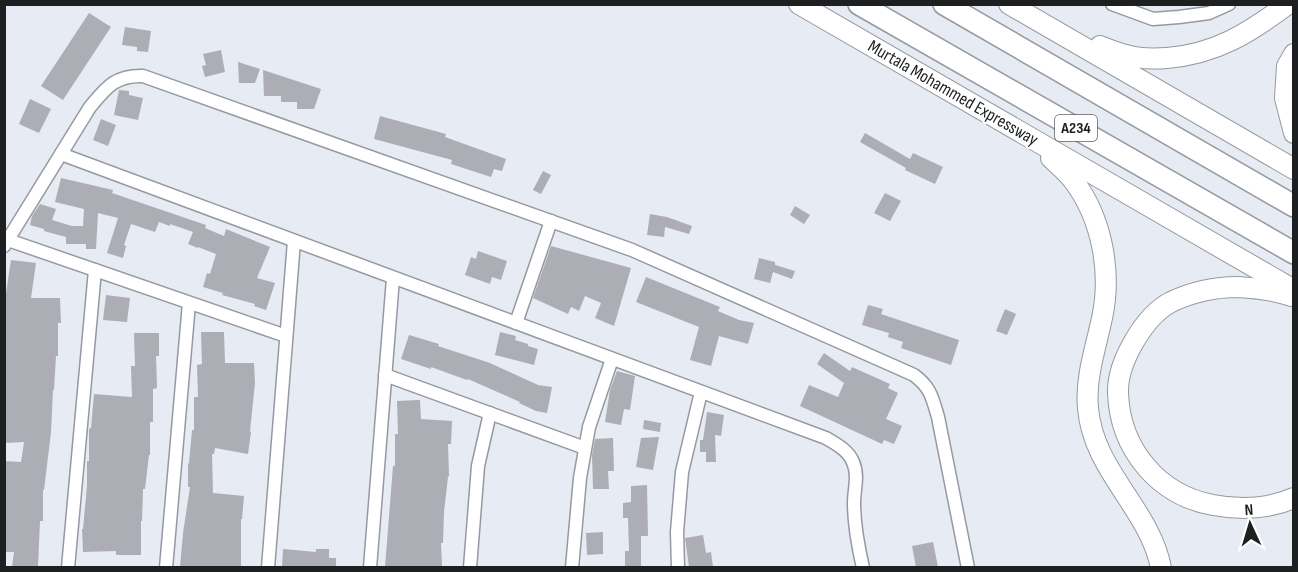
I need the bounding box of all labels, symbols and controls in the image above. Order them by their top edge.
street label: Murtala Mohammed Expressway [864,36,1042,150]
road number: A234 [1055,115,1097,141]
north arrow [1220,494,1280,554]
text: N [1244,501,1254,520]

